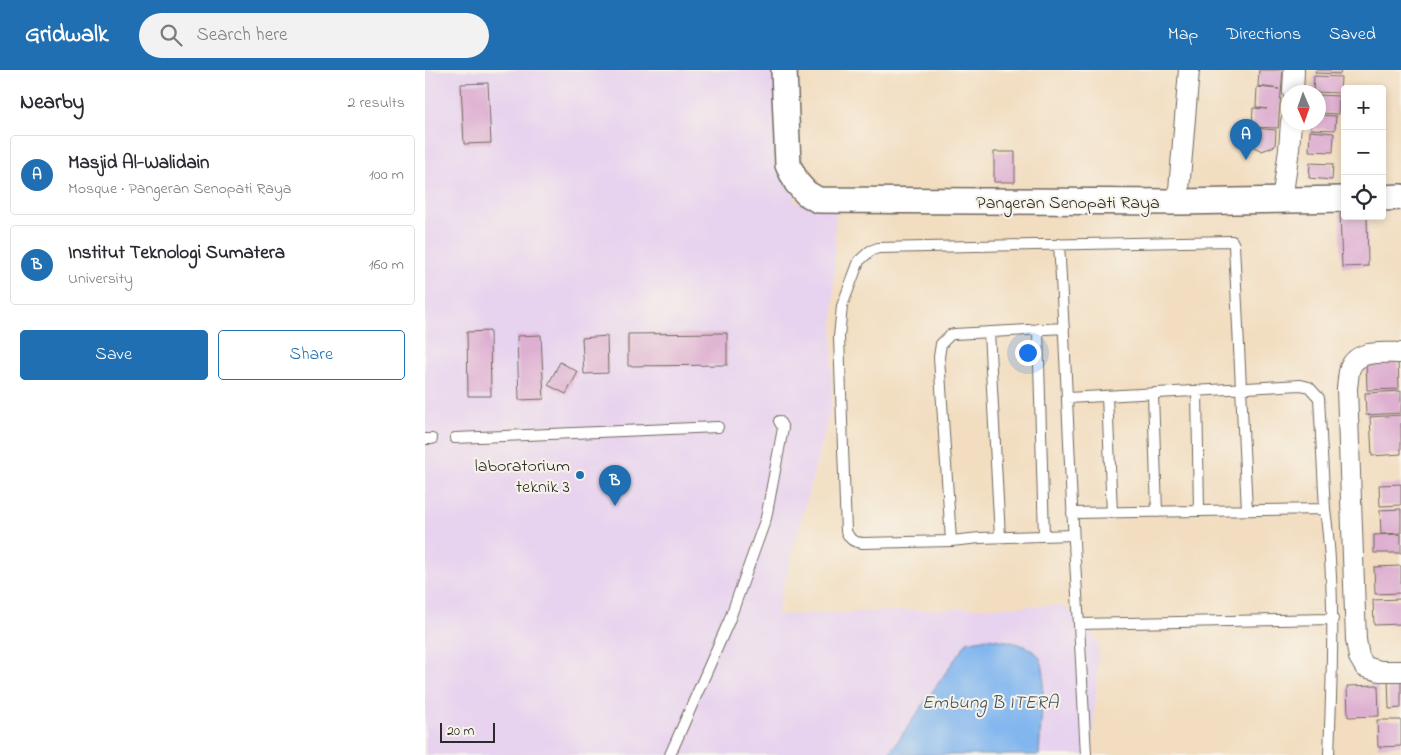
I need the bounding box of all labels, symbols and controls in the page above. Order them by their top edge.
search box [139,13,489,58]
text: Gridwalk [25,18,109,53]
icon: search [157,21,185,49]
text: Search here [197,22,288,49]
text: Map [1168,22,1198,48]
text: Directions [1226,22,1301,48]
text: Saved [1329,22,1376,48]
north arrow [1281,85,1326,130]
map controls [1341,85,1386,220]
button: + [1341,85,1386,130]
text: Nearby [20,88,84,118]
text: 2 results [347,91,405,115]
pin: A [1230,119,1262,160]
button: − [1341,130,1386,175]
text: Masjid Al-Walidain [68,150,209,177]
text: A [32,163,42,187]
text: 100 m [369,163,404,187]
button: locate [1341,175,1386,220]
text: Mosque · Pangeran Senopati Raya [68,177,291,201]
street label: Pangeran Senopati Raya [976,191,1160,218]
text: Institut Teknologi Sumatera [68,240,285,267]
text: B [32,253,42,277]
text: 160 m [369,253,404,277]
text: University [68,267,133,291]
button: Save [20,330,208,380]
button: Share [218,330,405,380]
your location [1015,340,1041,366]
place label: laboratorium teknik 3 [475,454,570,501]
pin: B [599,465,631,506]
marker: laboratorium teknik 3 [574,469,586,481]
water label: Embung B ITERA [922,690,1059,718]
scale bar [440,720,495,743]
text: 20 m [447,721,474,742]

